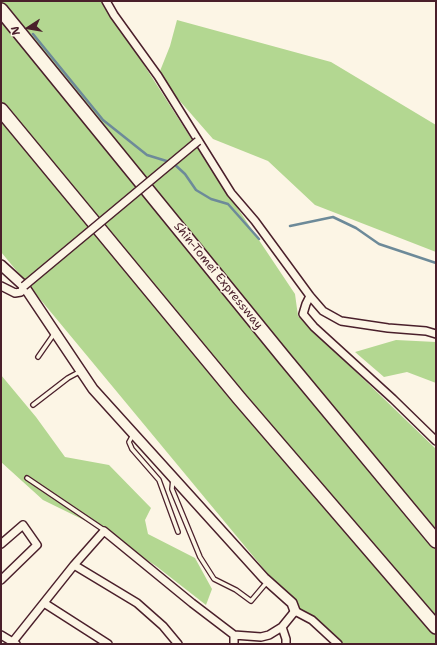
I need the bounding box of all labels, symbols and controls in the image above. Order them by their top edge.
north arrow [8,8,48,48]
text: N [8,25,24,36]
street label: Shin-Tomei Expressway [170,220,266,332]

